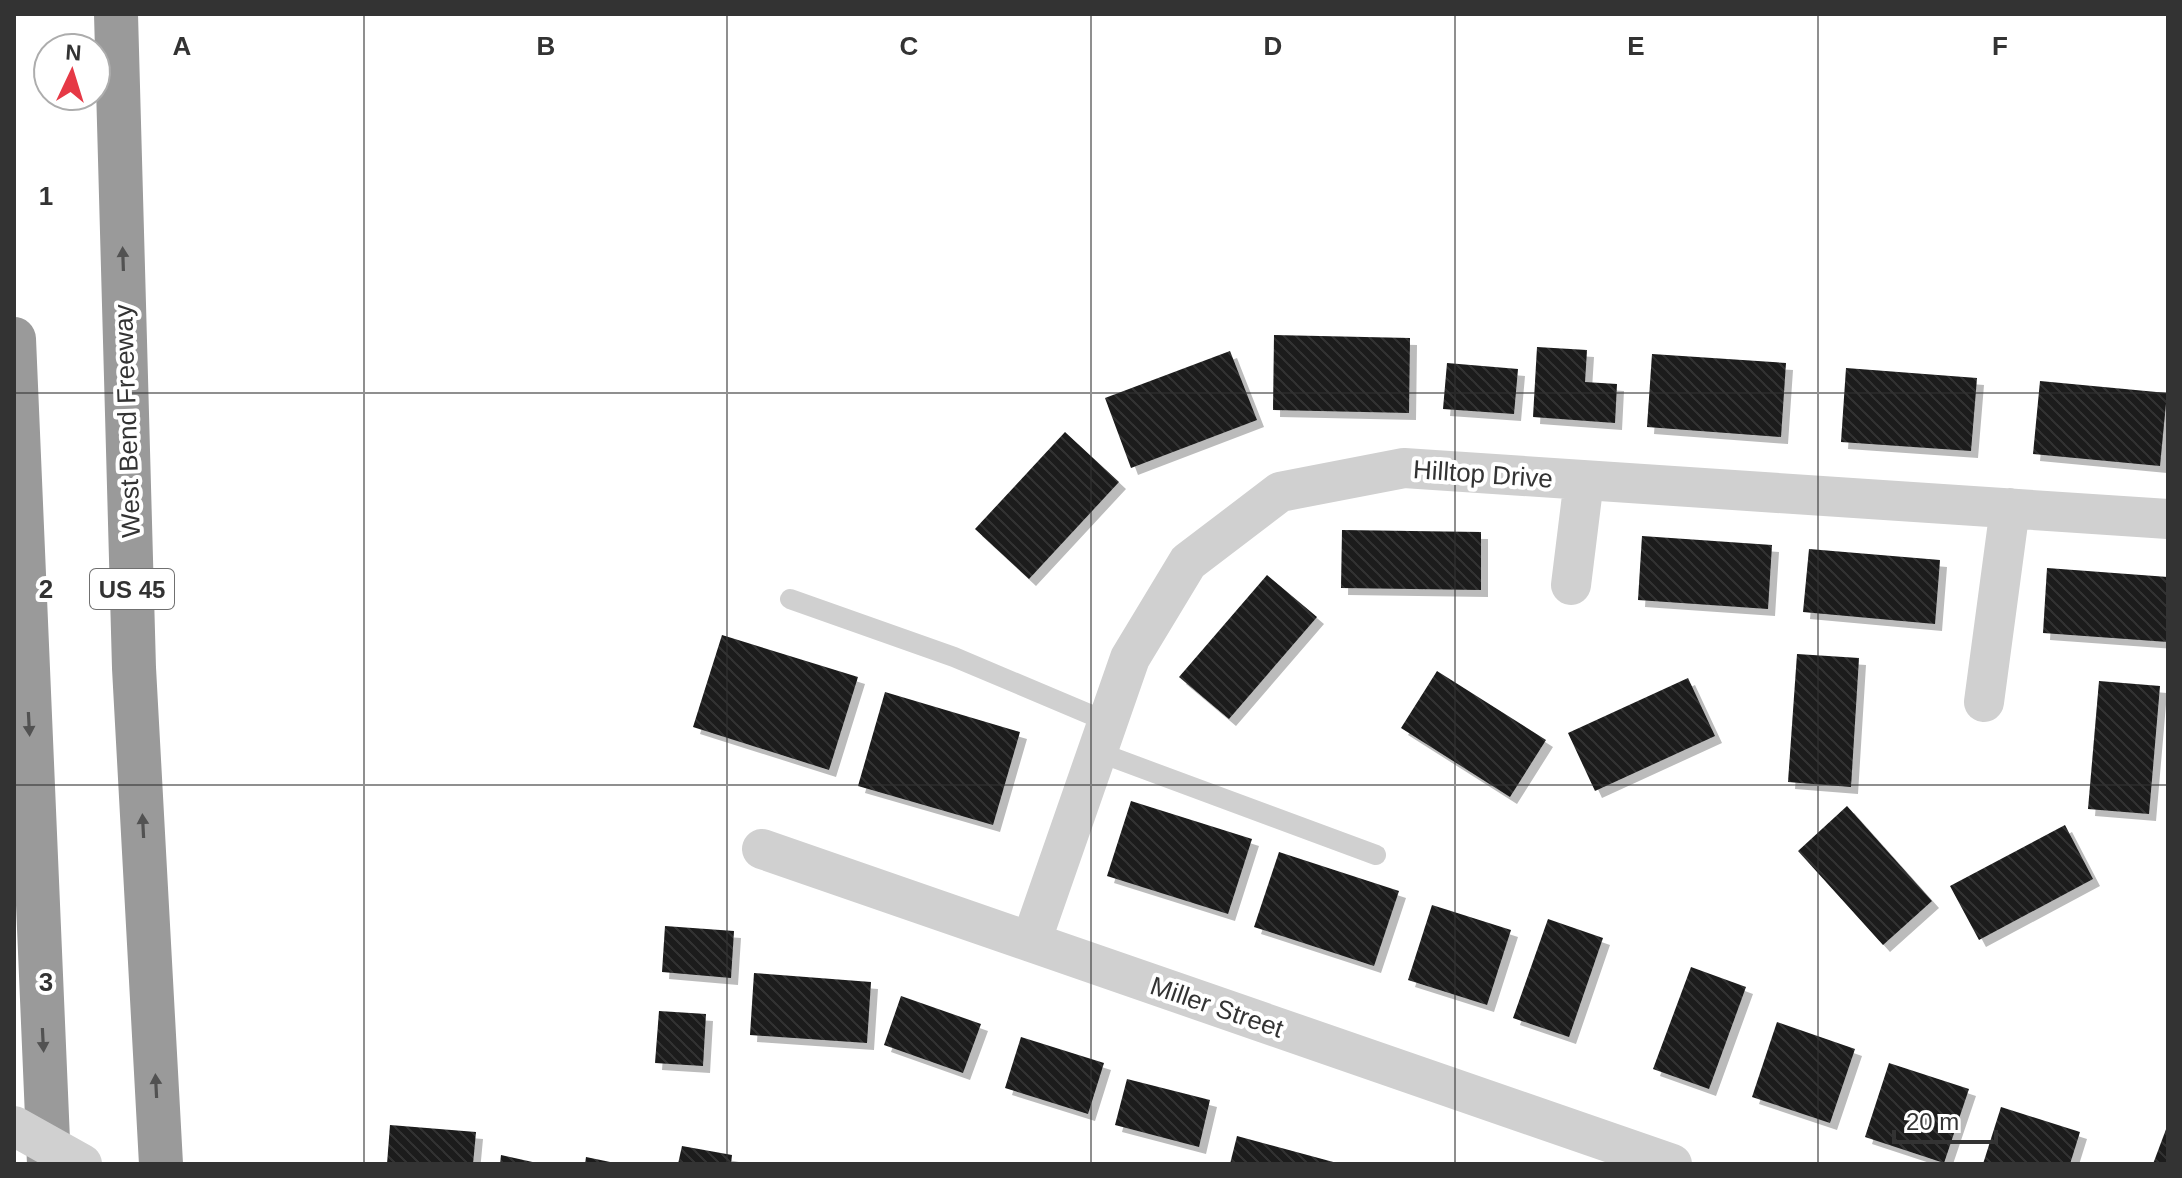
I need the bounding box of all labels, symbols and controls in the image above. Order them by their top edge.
text: A [173,31,192,61]
text: B [537,31,555,61]
text: C [900,31,919,61]
text: D [1264,31,1282,61]
text: E [1627,31,1645,61]
text: F [1992,31,2008,61]
north arrow [32,32,112,112]
text: N [65,40,82,66]
text: 1 [39,181,53,211]
one-way arrow [117,246,129,271]
street label: West Bend Freeway [108,304,146,538]
street label: Hilltop Drive [1412,454,1554,494]
road number: US 45 [90,569,174,609]
text: 2 [39,574,53,604]
one-way arrow [22,712,35,737]
one-way arrow [136,813,149,839]
text: 3 [39,967,53,997]
street label: Miller Street [1147,970,1288,1044]
one-way arrow [37,1028,50,1053]
one-way arrow [150,1073,163,1098]
scale bar [1894,1094,1996,1144]
text: 20 m [1906,1108,1959,1135]

